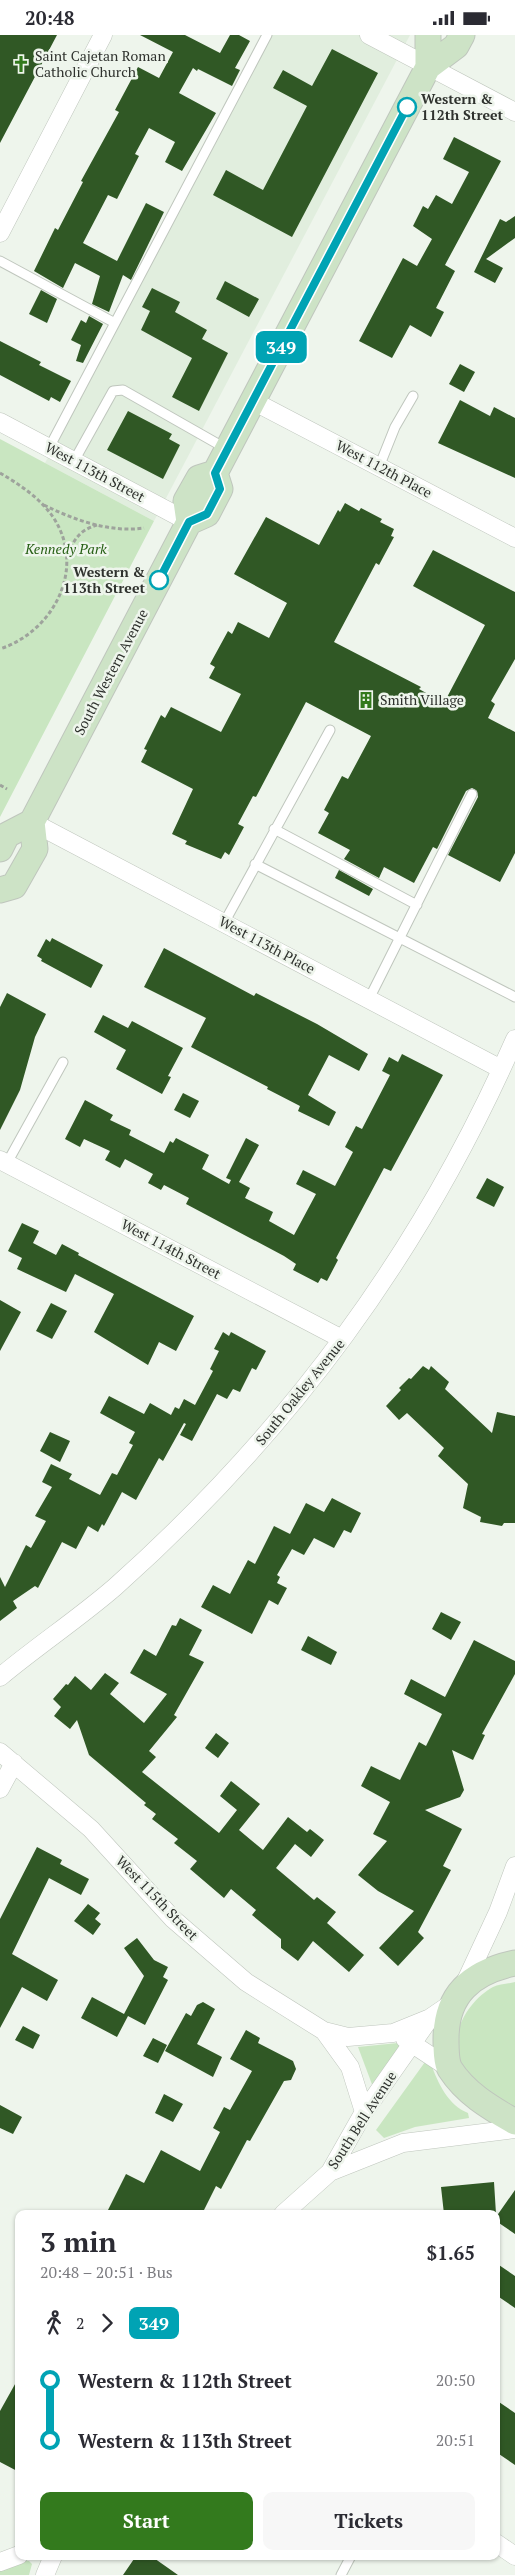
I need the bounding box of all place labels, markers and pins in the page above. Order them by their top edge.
place label: Saint Cajetan Roman Catholic Church [35,46,166,81]
church icon: Saint Cajetan Roman Catholic Church [11,54,31,74]
place label: Western & 112th Street [421,89,504,124]
marker: Western & 112th Street [397,97,417,117]
place label: Western & 113th Street [63,562,145,597]
marker: Western & 113th Street [149,570,169,590]
building icon: Smith Village [356,690,376,710]
place label: Smith Village [380,690,464,709]

